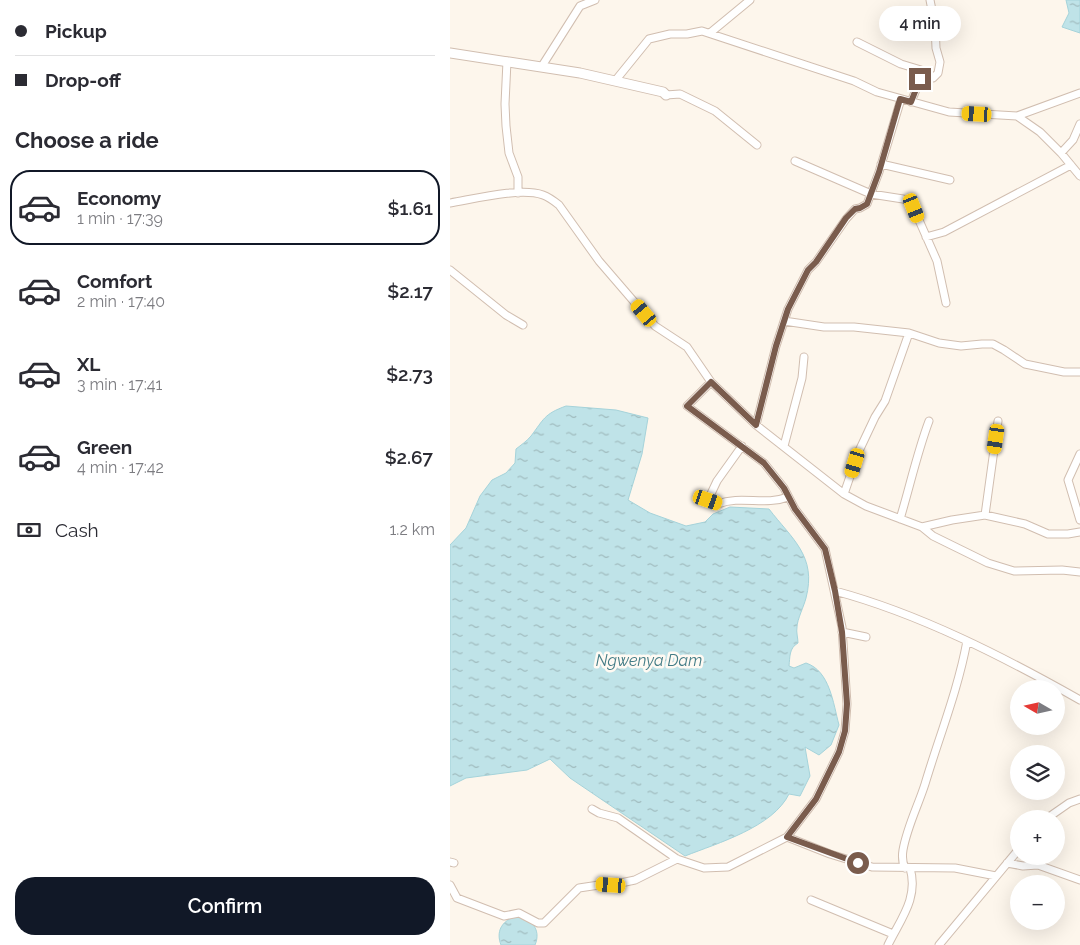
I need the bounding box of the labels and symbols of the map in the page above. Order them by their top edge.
callout: 4 min [879,7,961,42]
route end [909,68,931,90]
car [961,106,992,122]
car [901,191,926,225]
car [628,297,659,329]
car [986,423,1005,455]
car [843,446,866,480]
car [691,488,724,512]
water label: Ngwenya Dam [596,651,702,670]
north arrow [1010,680,1065,735]
route start [847,852,869,874]
car [595,876,626,894]

